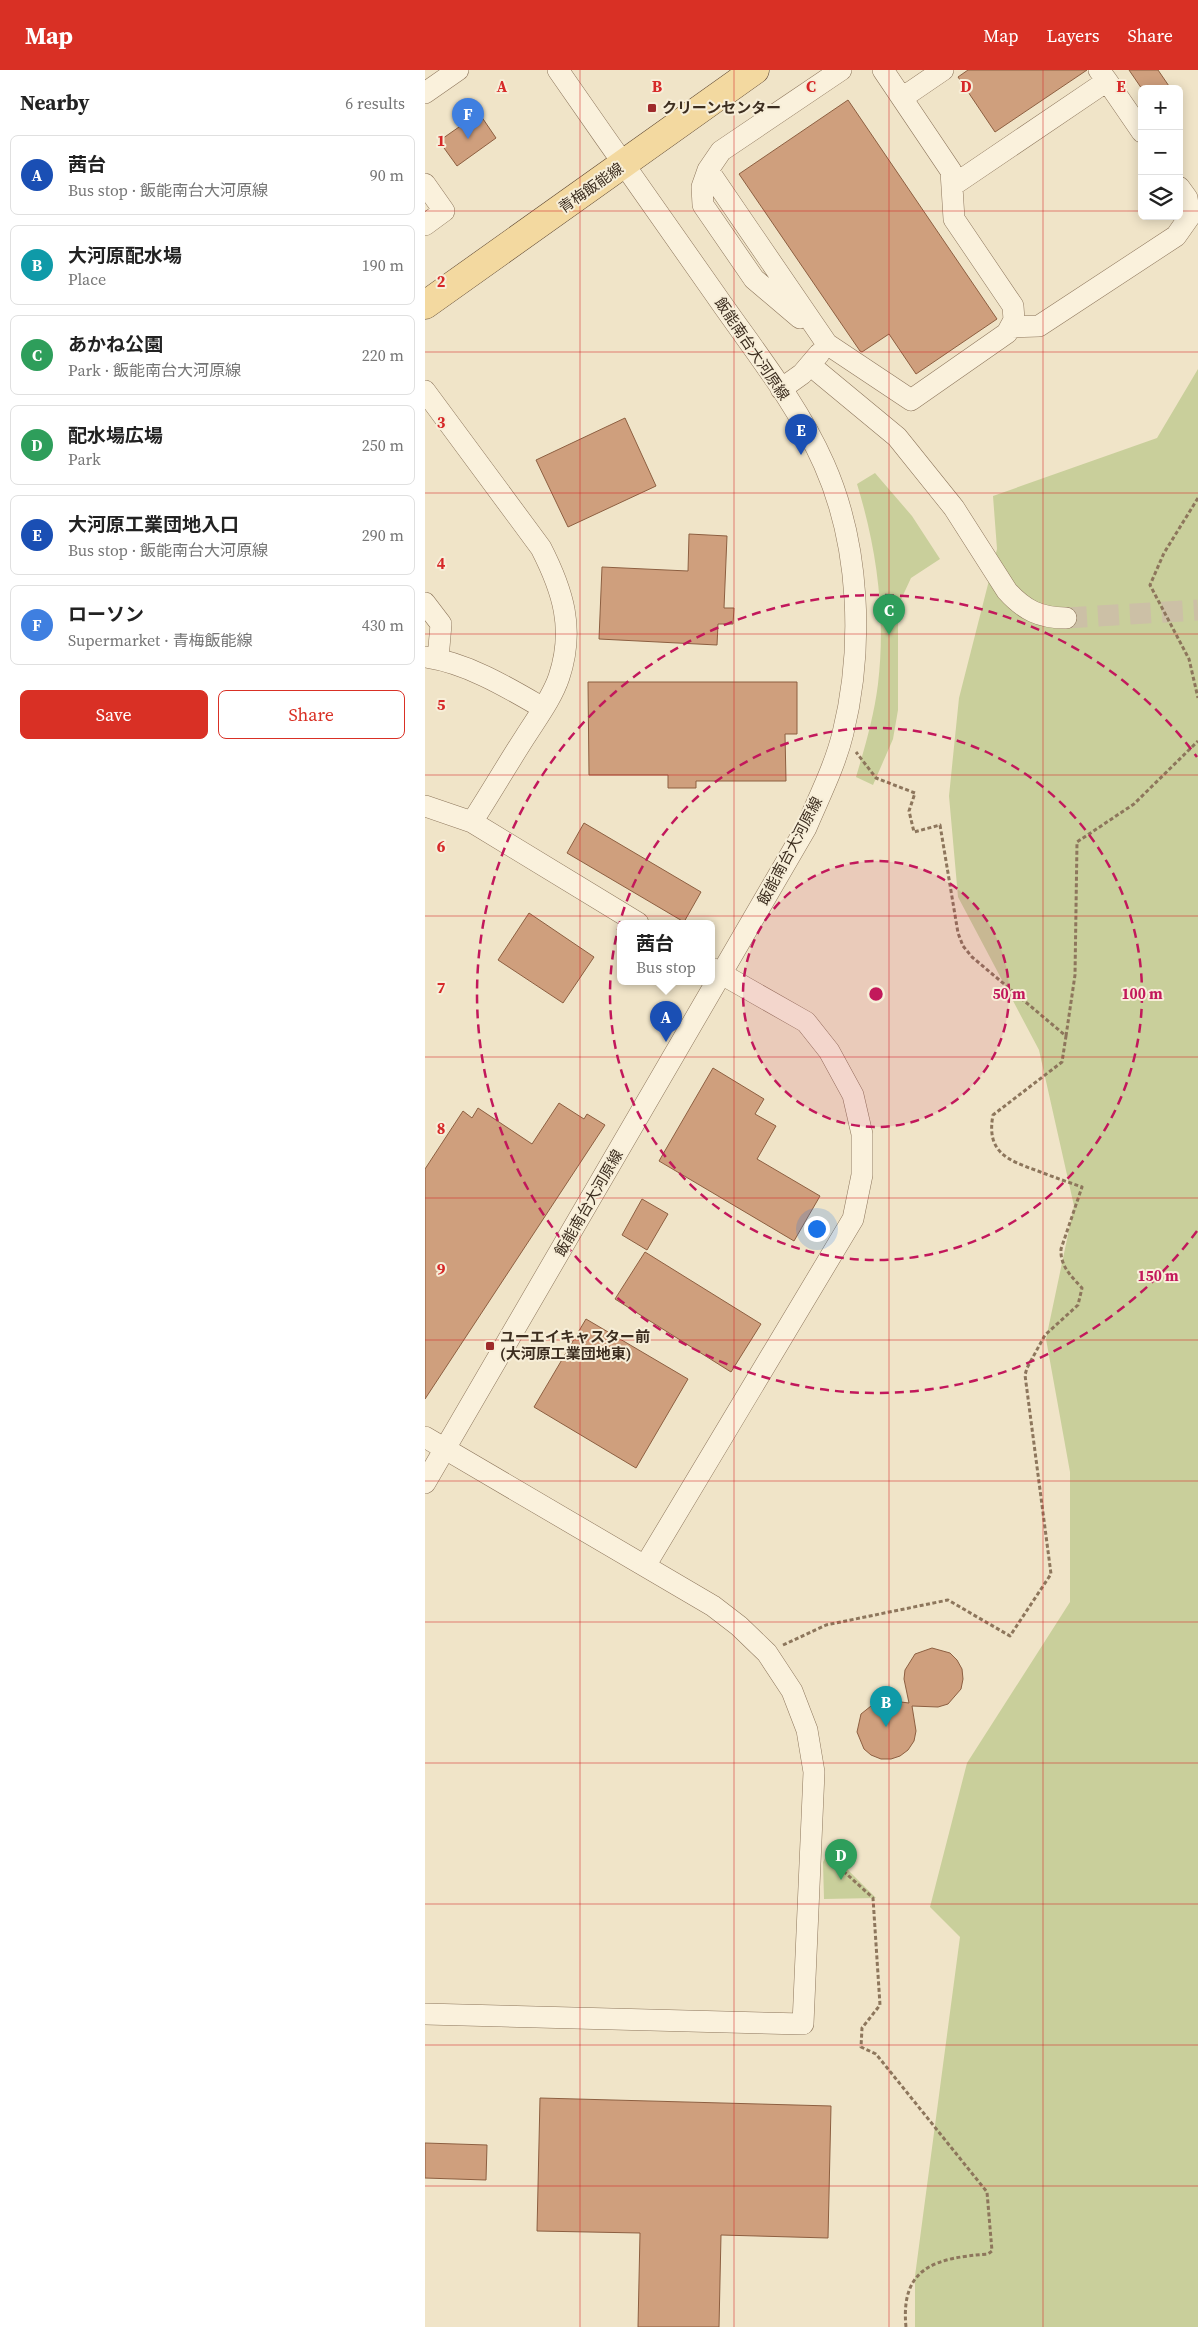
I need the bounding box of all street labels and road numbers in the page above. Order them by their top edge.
street label: 青梅飯能線 [554,157,627,218]
street label: 飯能南台大河原線 [710,293,795,404]
street label: 飯能南台大河原線 [752,793,827,909]
street label: 飯能南台大河原線 [549,1146,628,1260]

